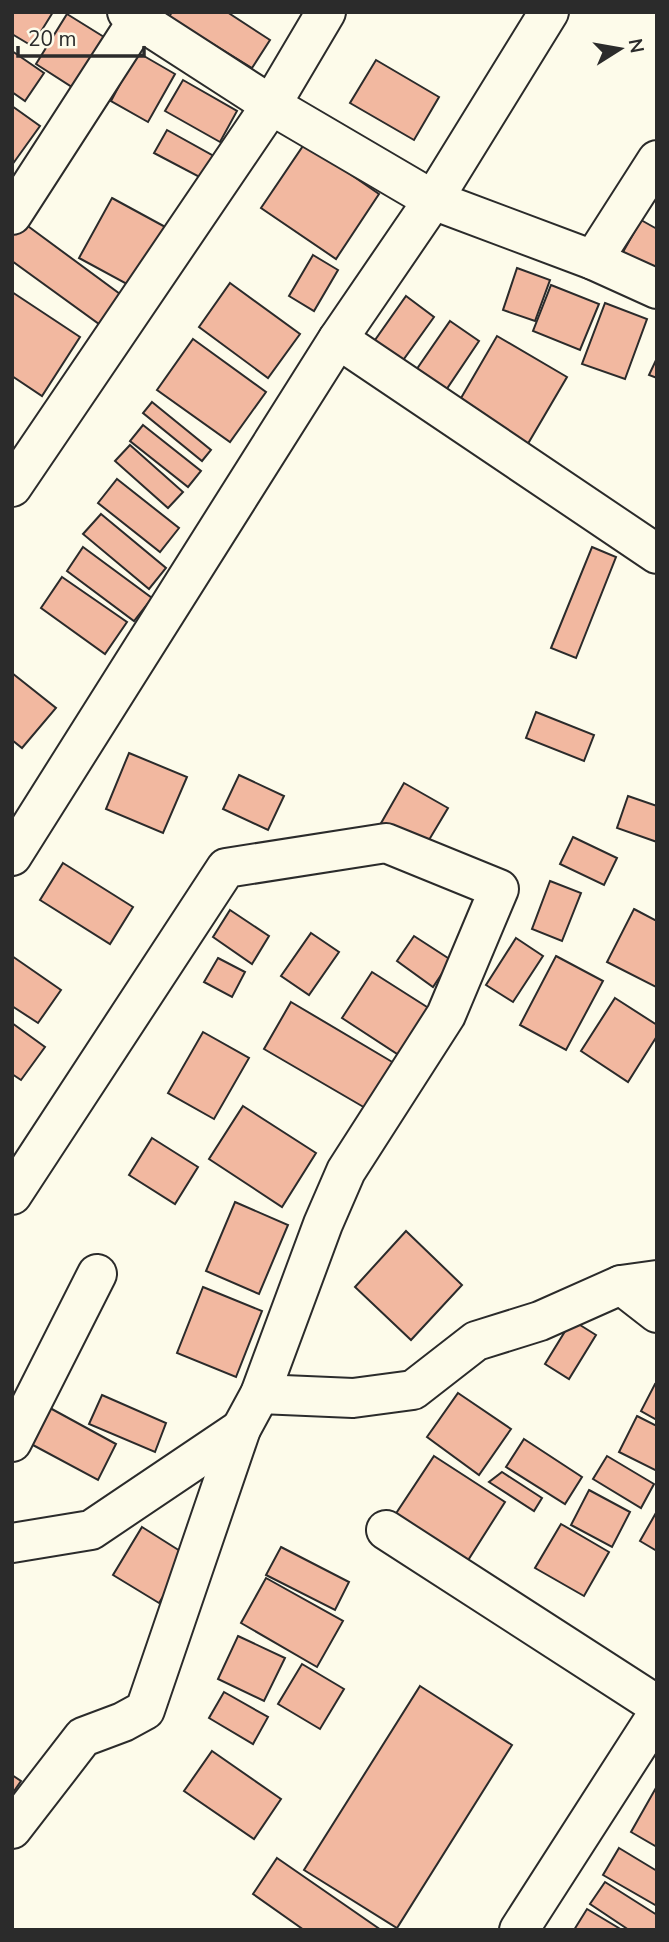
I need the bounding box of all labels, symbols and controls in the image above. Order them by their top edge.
scale bar [18,14,144,58]
north arrow [585,14,655,84]
text: 20 m [28,25,77,53]
text: N [622,36,650,55]

